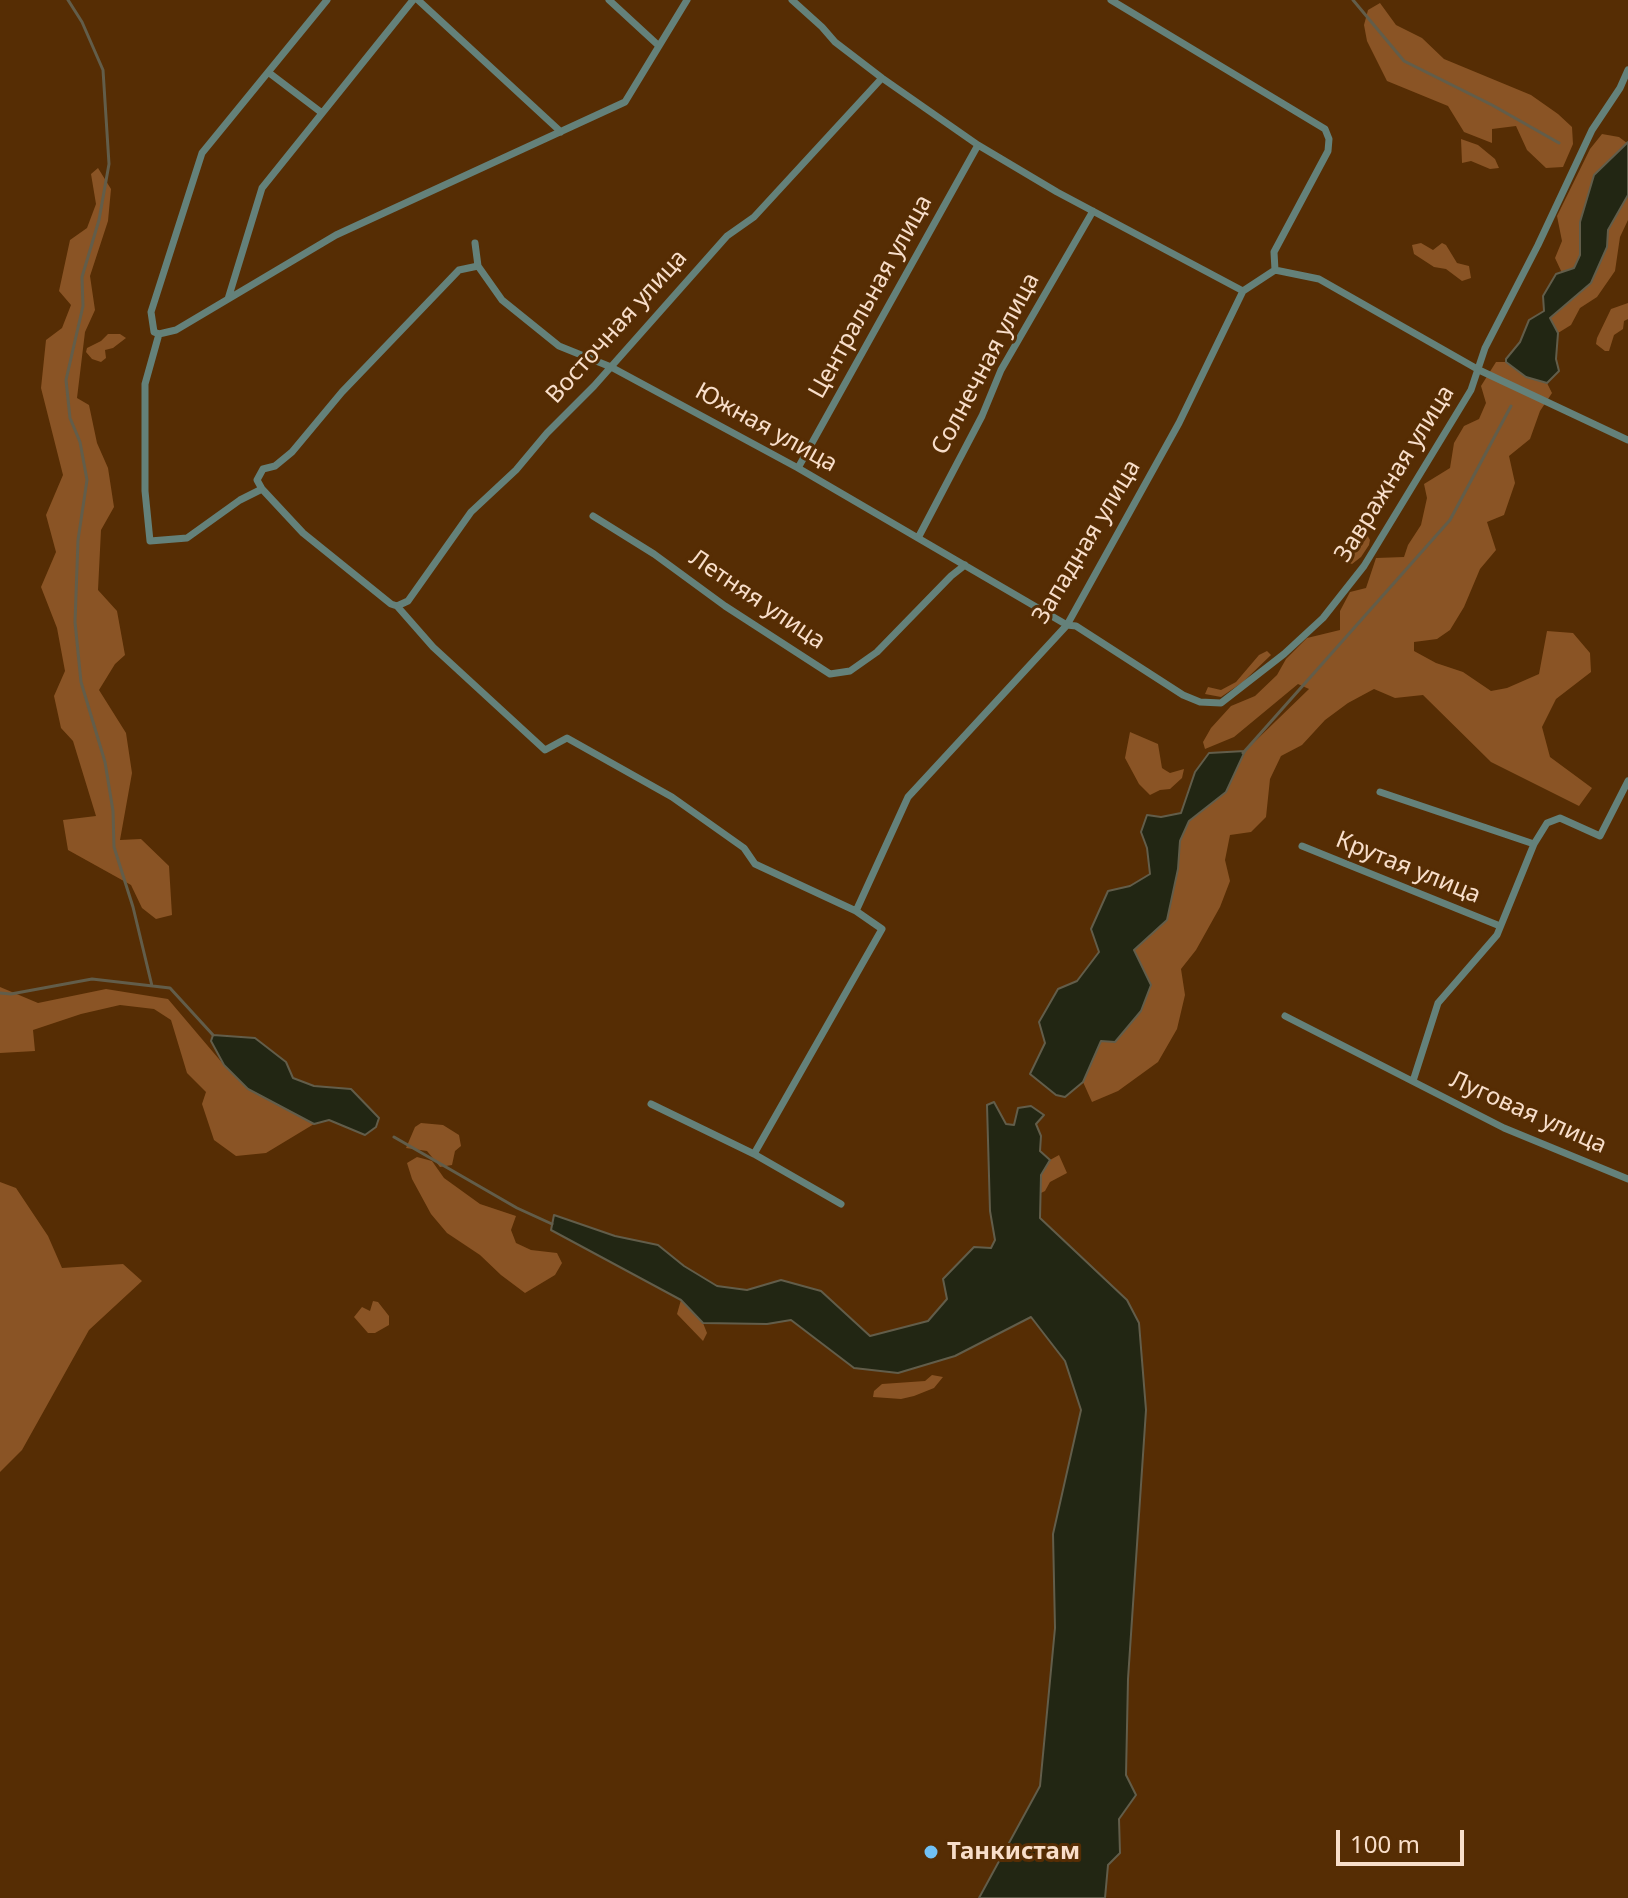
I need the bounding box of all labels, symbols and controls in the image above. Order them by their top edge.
street label: Центральная улица [803,190,939,404]
street label: Восточная улица [540,244,694,410]
street label: Солнечная улица [926,268,1046,460]
street label: Южная улица [690,377,842,479]
street label: Завражная улица [1329,380,1461,568]
street label: Западная улица [1027,455,1147,629]
street label: Летняя улица [684,544,830,656]
street label: Крутая улица [1331,826,1485,910]
street label: Луговая улица [1445,1066,1611,1160]
scale bar [1340,1814,1468,1864]
text: 100 m [1350,1827,1420,1860]
place label: Танкистам [947,1838,1080,1866]
marker: Танкистам [922,1843,940,1861]

